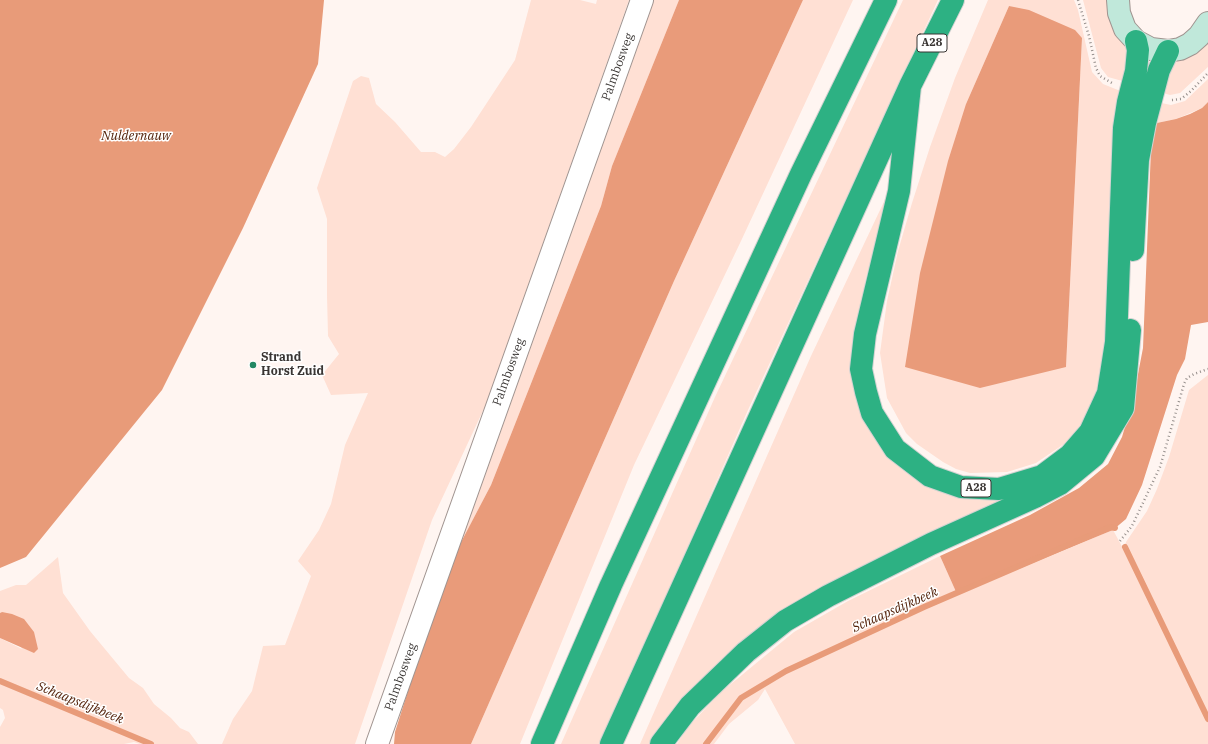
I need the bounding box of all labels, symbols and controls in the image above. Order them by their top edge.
street label: Palmbosweg [599,31,637,103]
road number: A28 [917,34,947,52]
water label: Nuldernauw [101,128,171,144]
street label: Palmbosweg [490,336,528,408]
place label: Strand Horst Zuid [261,351,324,379]
marker: Strand Horst Zuid [248,360,258,370]
road number: A28 [961,479,991,497]
water label: Schaapsdijkbeek [850,584,940,636]
street label: Palmbosweg [382,641,420,713]
water label: Schaapsdijkbeek [34,678,126,728]

